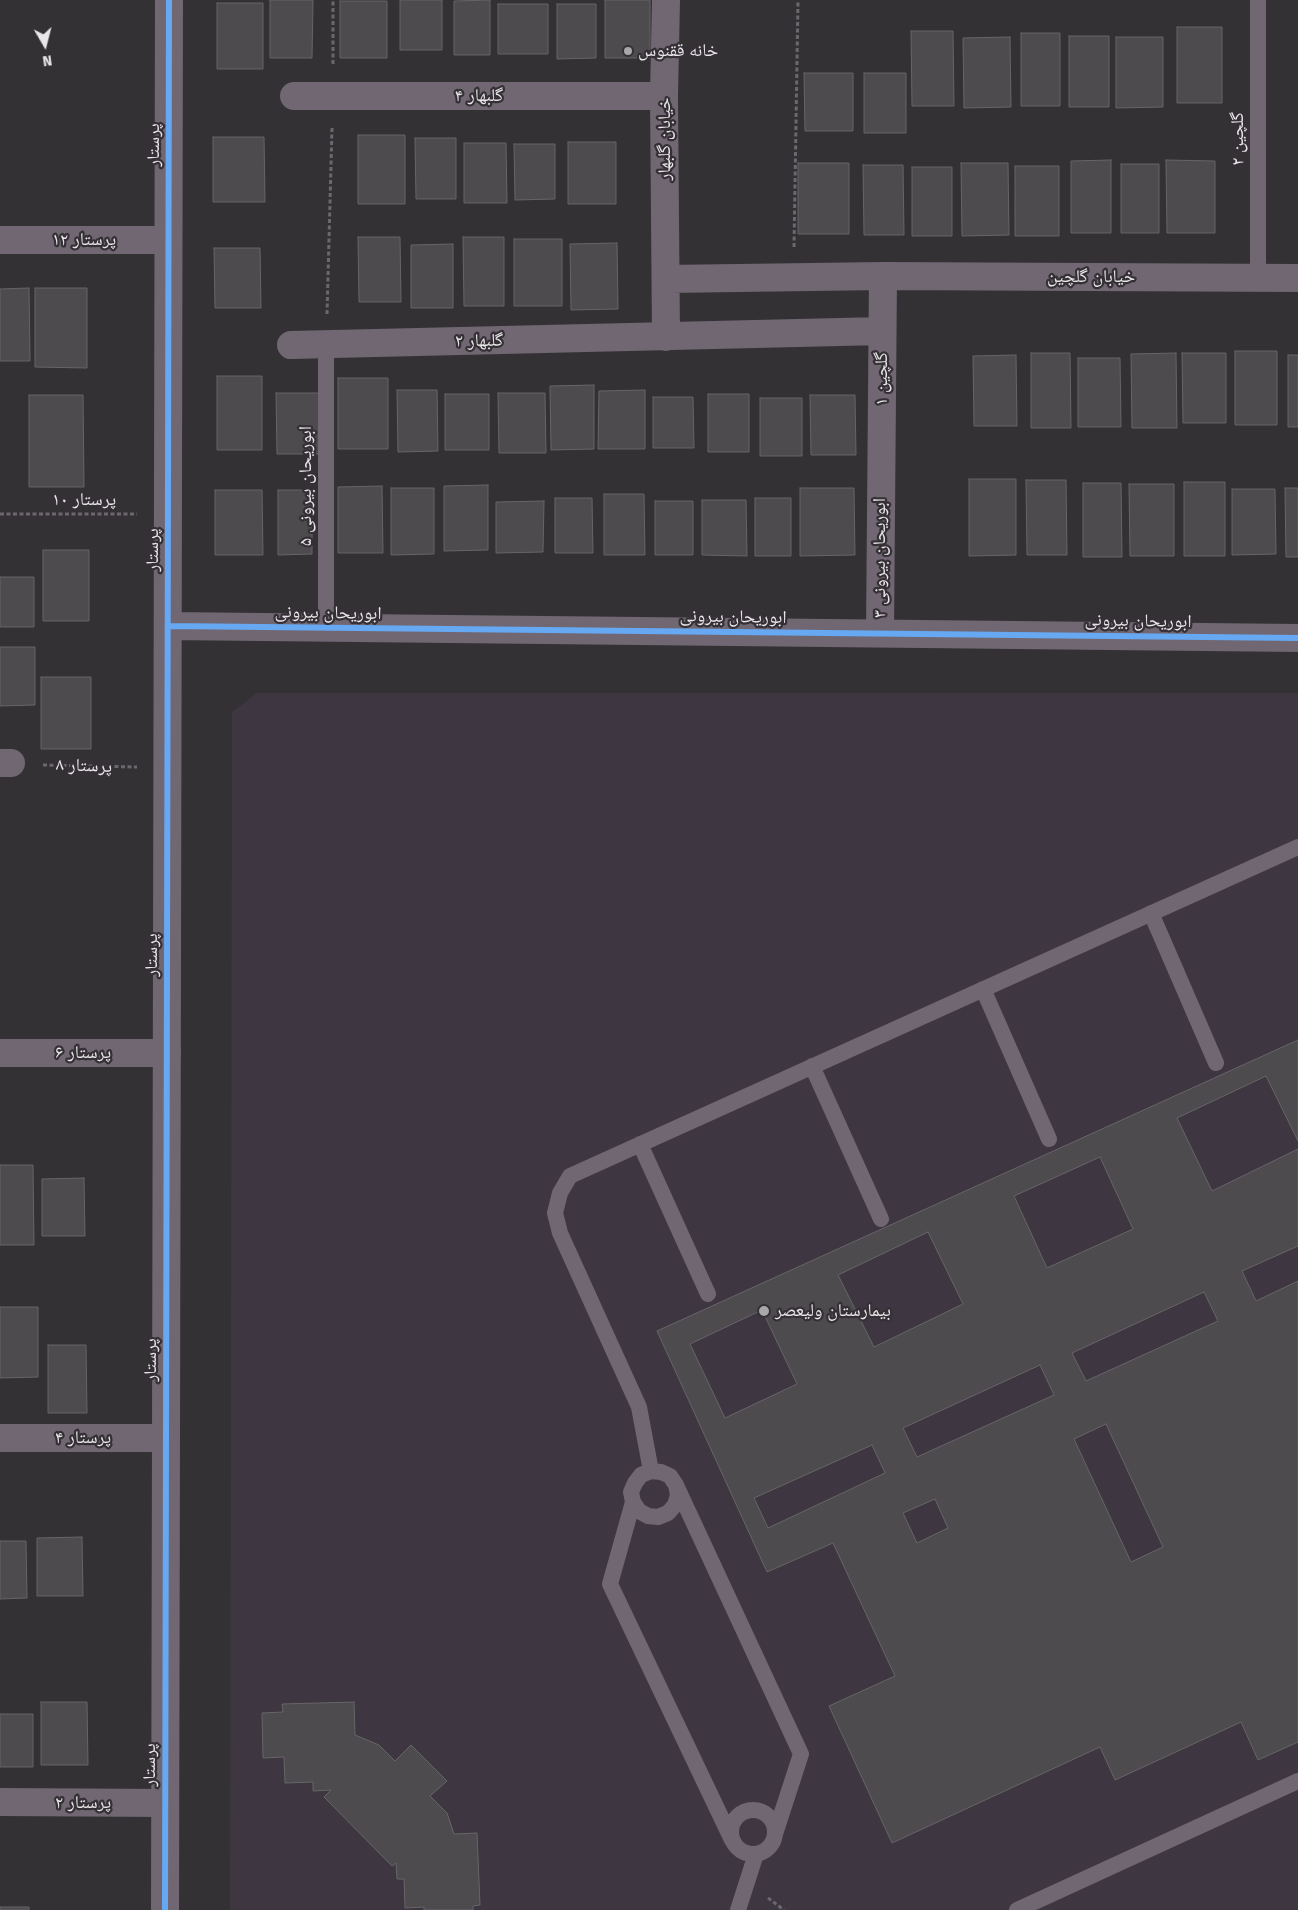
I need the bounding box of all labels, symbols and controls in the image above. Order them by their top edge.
north arrow [20,20,70,70]
place label: خانه ققنوس [638,40,718,62]
marker: خانه ققنوس [622,45,634,57]
text: N [41,51,53,69]
street label: گلبهار ۴ [455,85,503,107]
street label: خیابان گلبهار [654,98,676,180]
street label: گلچین ۲ [1227,112,1249,166]
street label: پرستار [143,123,165,167]
street label: پرستار ۱۲ [52,229,116,251]
street label: خیابان گلچین [1047,266,1135,288]
street label: گلبهار ۲ [455,330,503,352]
street label: گلچین ۱ [871,352,893,406]
street label: ابوریحان بیرونی ۵ [295,426,317,546]
street label: پرستار ۱۰ [52,489,116,511]
street label: ابوریحان بیرونی ۳ [869,498,891,618]
street label: پرستار [142,528,164,572]
street label: ابوریحان بیرونی [274,601,382,625]
street label: ابوریحان بیرونی [679,605,787,629]
street label: ابوریحان بیرونی [1084,609,1192,633]
street label: پرستار ۸ [56,754,112,778]
street label: پرستار [141,933,163,977]
street label: پرستار ۶ [55,1042,111,1064]
place label: بیمارستان ولیعصر [775,1300,891,1322]
marker: بیمارستان ولیعصر [757,1304,771,1318]
street label: پرستار [140,1338,162,1382]
street label: پرستار ۴ [55,1427,111,1449]
street label: پرستار [139,1743,161,1787]
street label: پرستار ۲ [55,1792,111,1814]

